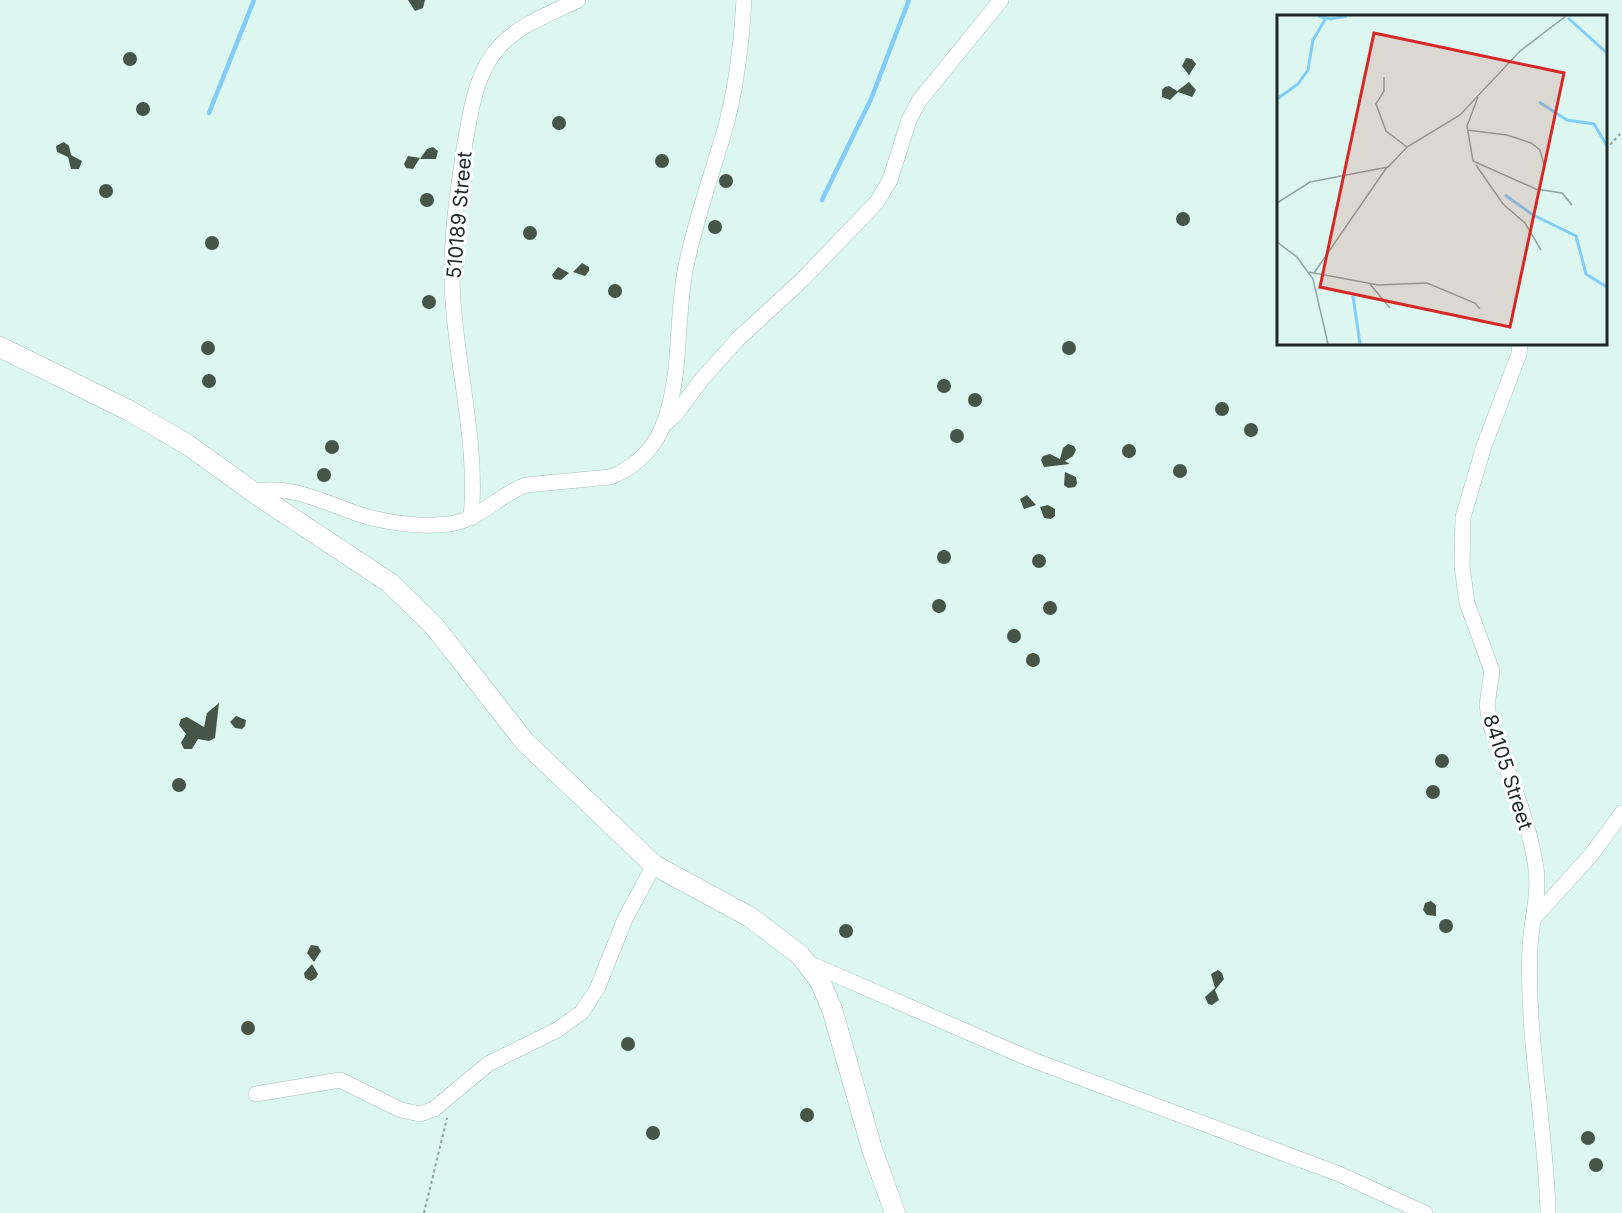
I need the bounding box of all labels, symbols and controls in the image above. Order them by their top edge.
inset map [1277,15,1607,345]
street label: 510189 Street [441,150,477,280]
street label: 84105 Street [1478,711,1538,833]

